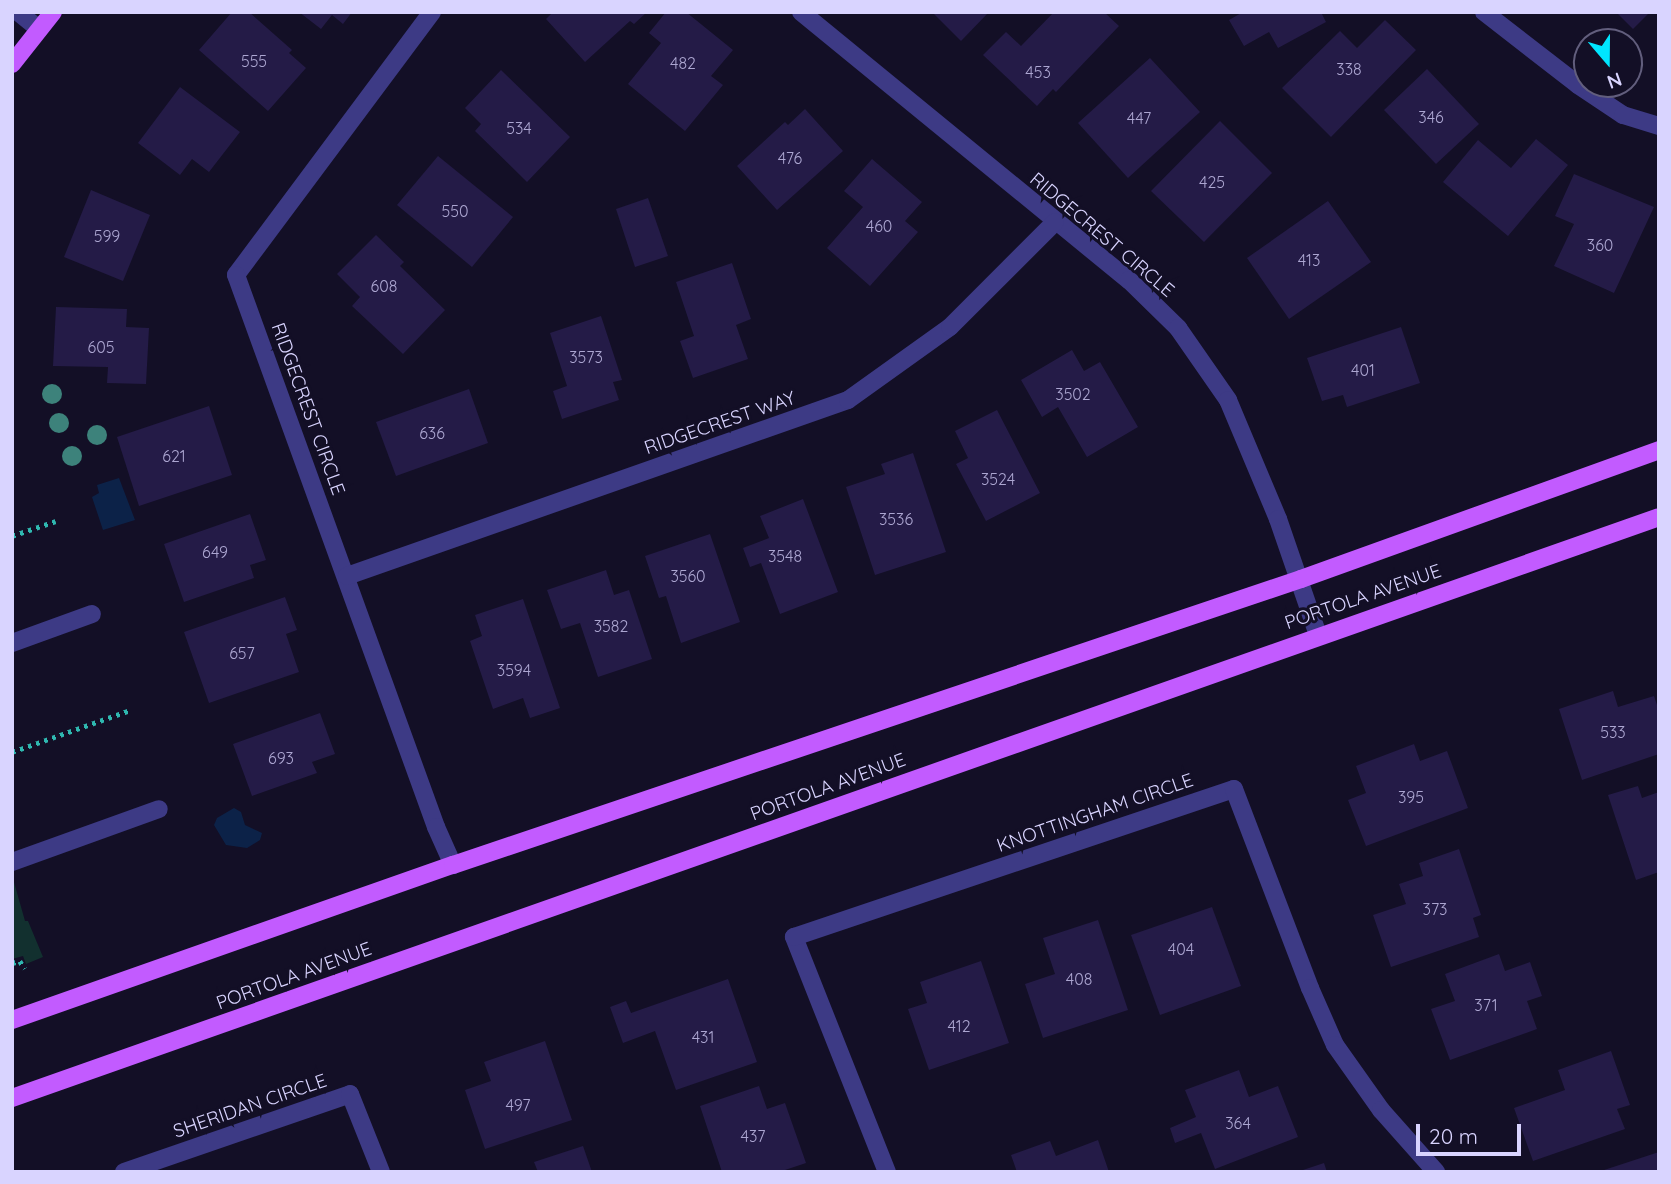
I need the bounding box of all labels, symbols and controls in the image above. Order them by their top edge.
north arrow [1573,28,1643,98]
house number: 555 [241,51,267,71]
house number: 482 [670,53,696,73]
house number: 338 [1336,59,1362,79]
house number: 453 [1025,62,1051,82]
text: N [1604,67,1625,95]
house number: 346 [1418,107,1444,127]
house number: 447 [1127,108,1151,128]
house number: 534 [506,118,532,138]
house number: 476 [778,148,802,168]
street label: RIDGECREST CIRCLE [1025,168,1179,302]
house number: 425 [1199,172,1225,192]
house number: 550 [442,201,468,221]
house number: 460 [866,216,892,236]
house number: 599 [94,226,120,246]
house number: 360 [1587,235,1613,255]
house number: 413 [1298,250,1320,270]
house number: 608 [371,276,397,296]
street label: RIDGECREST CIRCLE [266,320,350,498]
house number: 605 [88,337,114,357]
house number: 3573 [569,347,603,367]
house number: 401 [1351,360,1375,380]
house number: 3502 [1055,384,1091,404]
street label: RIDGECREST WAY [641,386,799,460]
house number: 636 [419,423,445,443]
house number: 621 [162,446,186,466]
house number: 3524 [981,469,1015,489]
house number: 3536 [879,509,913,529]
house number: 649 [202,542,228,562]
house number: 3548 [768,546,802,566]
street label: PORTOLA AVENUE [1282,560,1444,634]
house number: 3560 [670,566,706,586]
house number: 3582 [594,616,628,636]
house number: 657 [229,643,255,663]
house number: 3594 [497,660,531,680]
house number: 533 [1600,722,1626,742]
house number: 693 [268,748,294,768]
street label: PORTOLA AVENUE [747,748,909,826]
street label: KNOTTINGHAM CIRCLE [994,769,1196,857]
house number: 395 [1398,787,1424,807]
house number: 373 [1423,899,1447,919]
street label: PORTOLA AVENUE [213,937,375,1015]
house number: 404 [1168,939,1194,959]
house number: 408 [1066,969,1092,989]
house number: 371 [1474,995,1498,1015]
house number: 412 [947,1016,971,1036]
house number: 431 [692,1027,714,1047]
street label: SHERIDAN CIRCLE [170,1069,330,1143]
house number: 497 [506,1095,530,1115]
scale bar [1419,1110,1524,1154]
house number: 364 [1225,1113,1251,1133]
text: 20 m [1429,1123,1478,1149]
house number: 437 [740,1126,766,1146]

